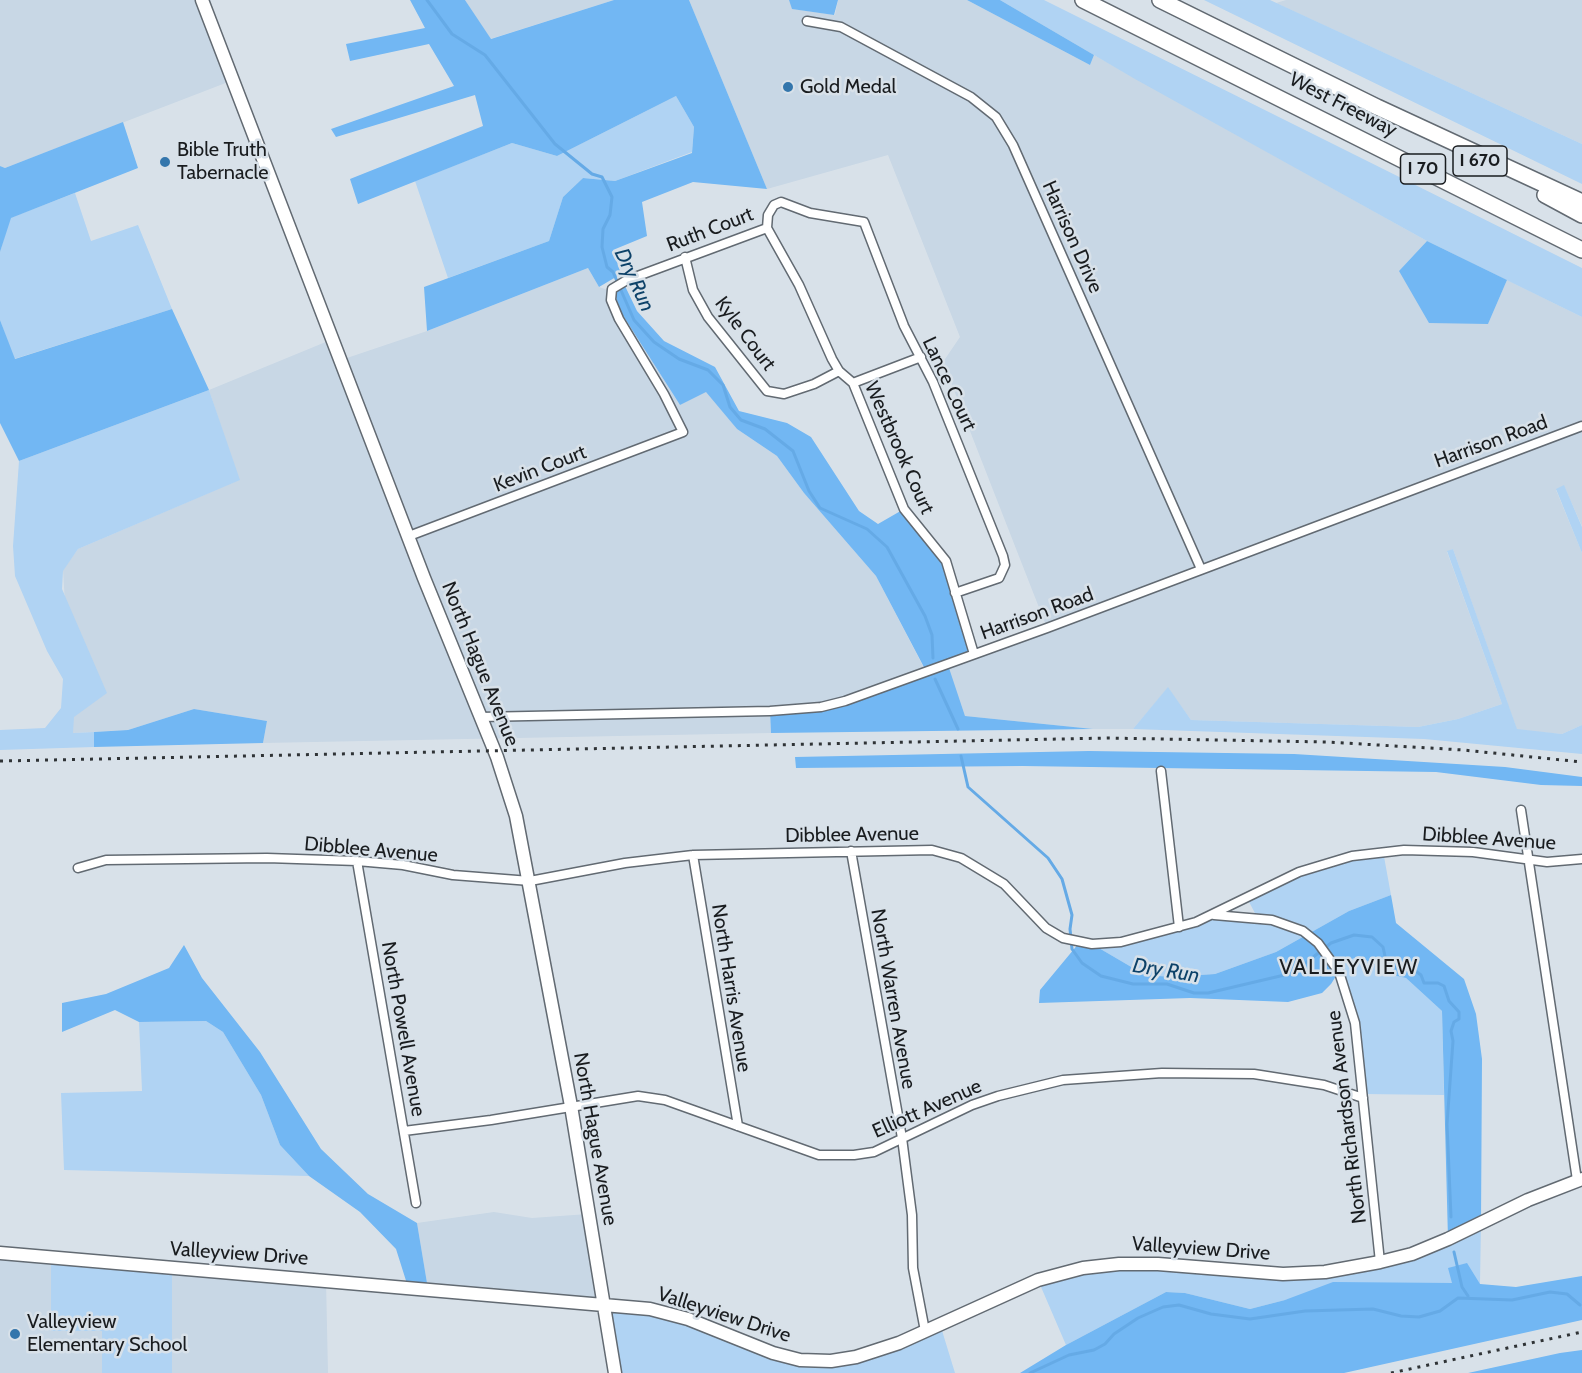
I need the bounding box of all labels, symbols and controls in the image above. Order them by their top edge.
street label: West Freeway [1285,68,1401,142]
place label: Gold Medal [800,75,896,99]
marker: Gold Medal [781,80,795,94]
place label: Bible Truth Tabernacle [177,138,268,185]
road number: I 670 [1453,146,1507,176]
road number: I 70 [1400,154,1446,184]
marker: Bible Truth Tabernacle [158,155,172,169]
street label: Harrison Drive [1037,177,1107,297]
street label: Ruth Court [663,202,757,258]
water label: Dry Run [608,244,660,316]
street label: Kyle Court [709,292,781,376]
street label: Lance Court [917,333,981,435]
street label: Westbrook Court [859,378,939,518]
street label: Harrison Road [1431,410,1551,474]
street label: Kevin Court [490,440,590,498]
street label: North Hague Avenue [436,578,524,750]
street label: Harrison Road [977,582,1097,646]
street label: Dibblee Avenue [785,822,919,848]
street label: Dibblee Avenue [1421,822,1557,856]
street label: Dibblee Avenue [303,832,439,868]
street label: North Harris Avenue [706,902,756,1074]
street label: North Warren Avenue [865,907,921,1091]
street label: North Powell Avenue [376,940,430,1118]
water label: Dry Run [1131,953,1201,989]
district label: VALLEYVIEW [1279,955,1419,981]
street label: North Richardson Avenue [1322,1009,1372,1225]
street label: North Hague Avenue [568,1051,622,1227]
street label: Elliott Avenue [869,1074,985,1144]
street label: Valleyview Drive [1131,1232,1271,1266]
street label: Valleyview Drive [169,1237,309,1271]
street label: Valleyview Drive [654,1282,794,1348]
place label: Valleyview Elementary School [27,1310,187,1357]
marker: Valleyview Elementary School [8,1327,22,1341]

